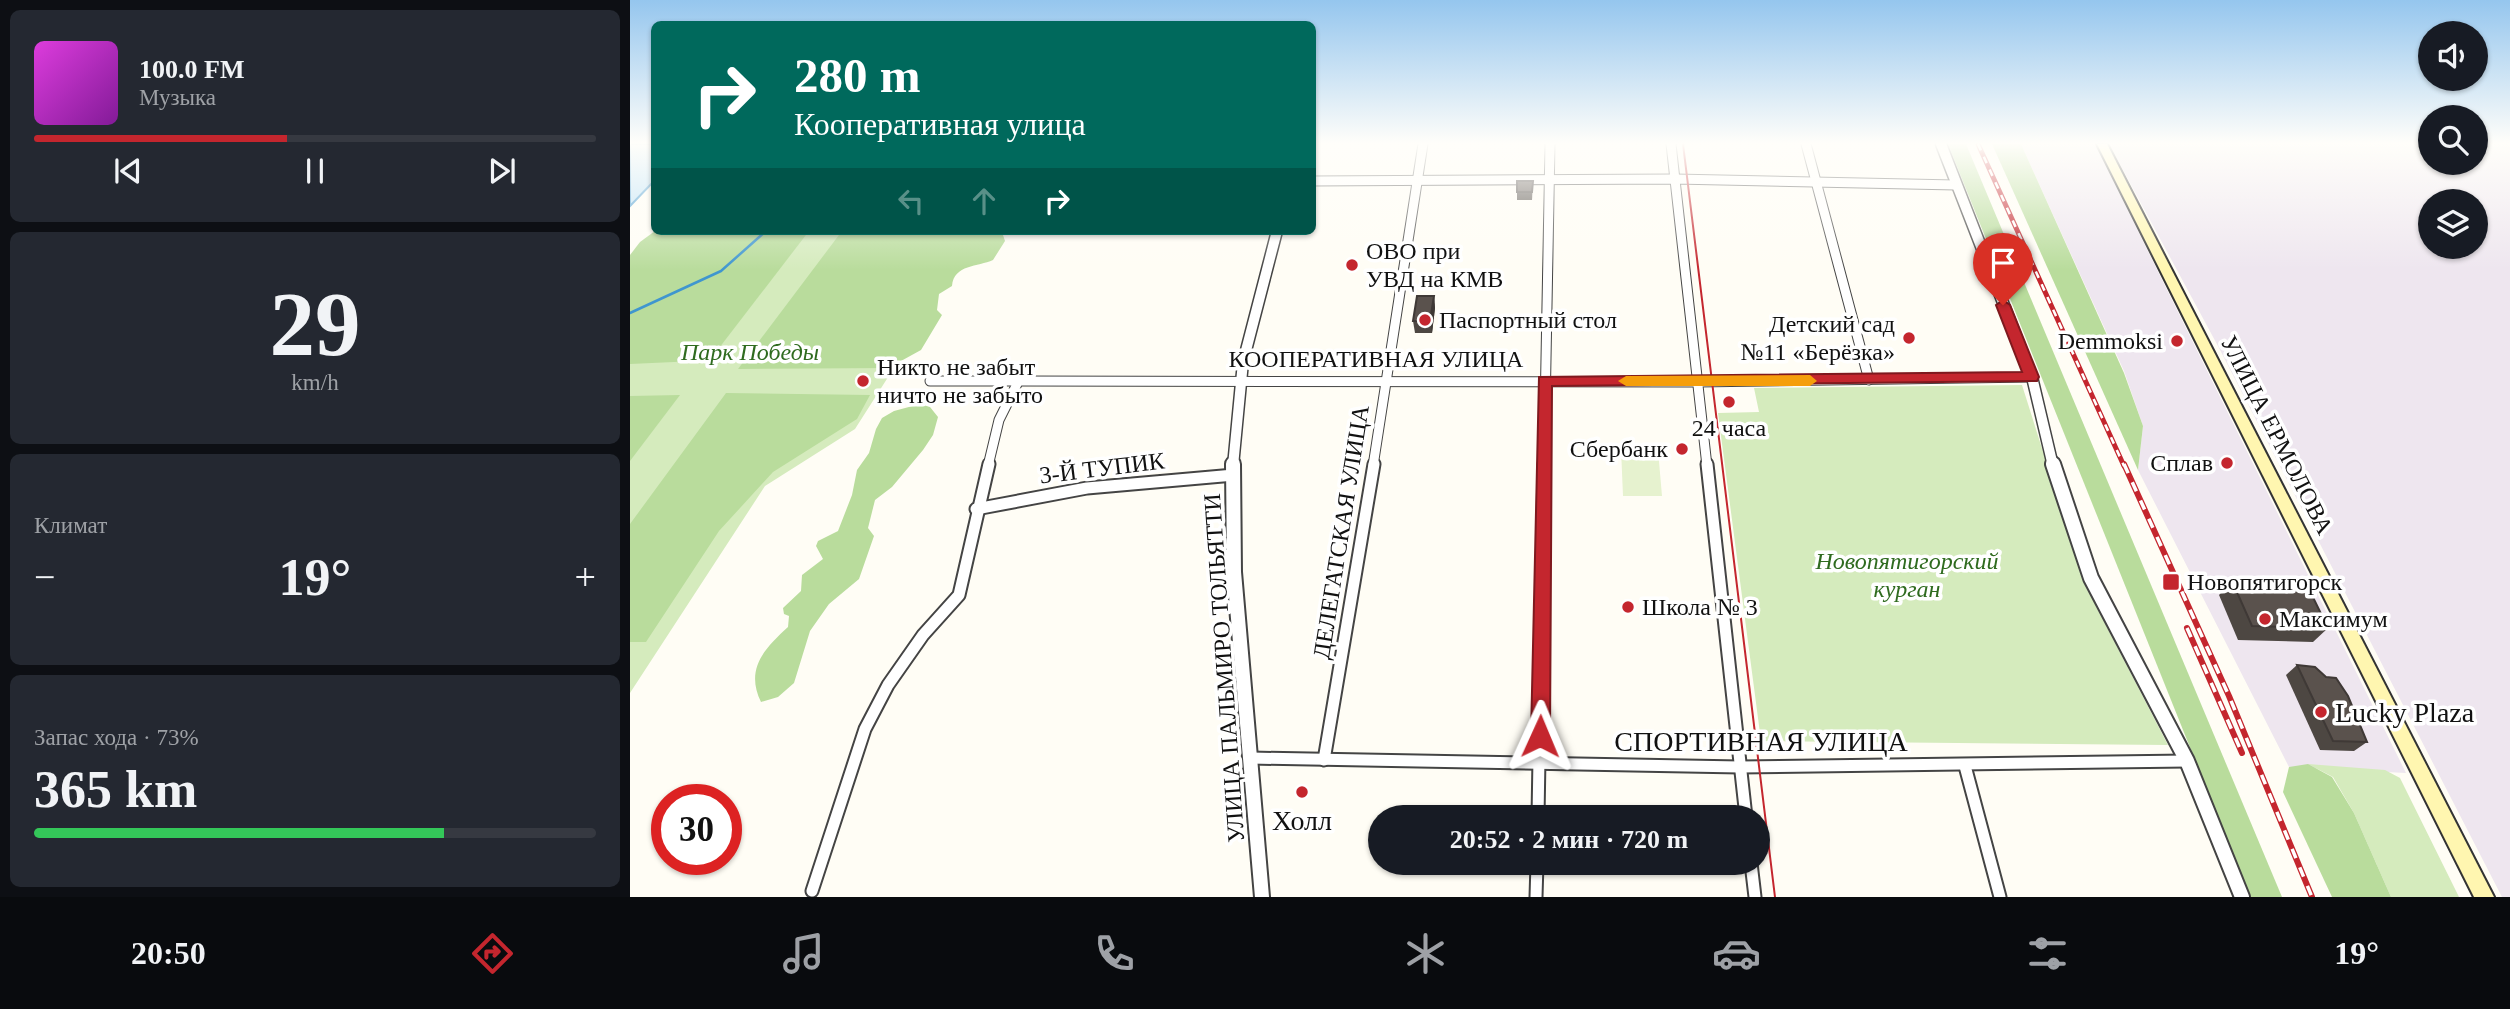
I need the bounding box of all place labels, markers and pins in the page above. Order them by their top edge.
pin [1973,233,2033,305]
place label: ОВО при УВД на КМВ [1366,238,1503,292]
marker: ОВО при УВД на КМВ [1344,257,1360,273]
place label: Паспортный стол [1439,307,1617,333]
place label: Детский сад №11 «Берёзка» [1740,311,1895,365]
marker: Паспортный стол [1417,312,1433,328]
place label: Demmoksi [2058,328,2163,354]
marker: Детский сад №11 «Берёзка» [1901,330,1917,346]
marker: Demmoksi [2169,333,2185,349]
place label: Никто не забыт ничто не забыто [877,354,1043,408]
marker: Никто не забыт ничто не забыто [855,373,871,389]
marker: 24 часа [1721,394,1737,410]
place label: 24 часа [1692,415,1767,441]
place label: Сбербанк [1570,436,1668,462]
marker: Сбербанк [1674,441,1690,457]
place label: Сплав [2150,450,2213,476]
marker: Сплав [2219,455,2235,471]
place label: Новопятигорск [2187,569,2343,595]
marker: Новопятигорск [2161,572,2181,592]
place label: Школа № 3 [1642,594,1758,620]
marker: Школа № 3 [1620,599,1636,615]
place label: Максимум [2279,606,2388,632]
marker: Максимум [2257,611,2273,627]
place label: Lucky Plaza [2335,697,2475,728]
marker: Lucky Plaza [2313,704,2329,720]
marker: Холл [1294,784,1310,800]
place label: Холл [1272,805,1332,836]

